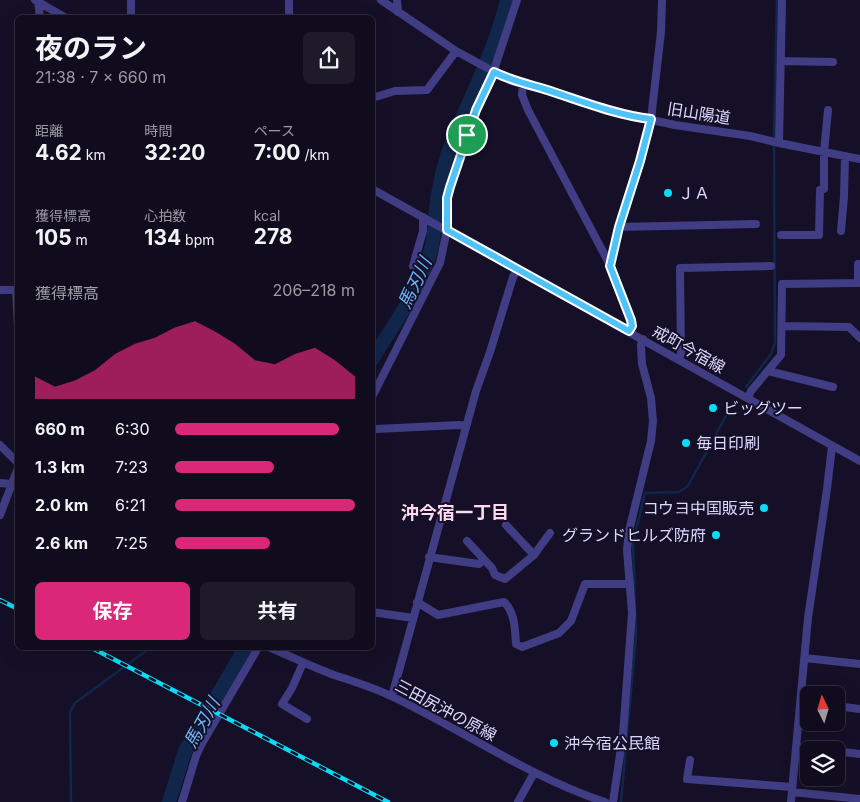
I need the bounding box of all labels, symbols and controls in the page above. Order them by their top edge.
text: 夜のラン [35,31,147,65]
button: share [303,32,355,84]
text: 21:38 · 7 × 660 m [35,67,166,87]
street label: 旧山陽道 [666,98,732,128]
pin [446,114,488,156]
icon: arrive [453,121,481,149]
text: 距離 [35,122,63,139]
text: 時間 [144,122,172,139]
text: ペース [254,122,295,139]
text: 4.62 [35,140,82,165]
text: 32:20 [144,140,206,165]
text: 7:00 [254,140,301,165]
text: km [82,146,106,163]
text: /km [301,146,329,163]
place label: ＪＡ [678,183,710,203]
marker: ＪＡ [662,187,674,199]
text: 獲得標高 [35,207,91,224]
text: 心拍数 [144,207,186,224]
text: kcal [254,207,280,224]
text: 278 [254,224,292,249]
text: 105 [35,225,72,250]
text: 134 [144,225,181,250]
text: m [72,231,88,248]
text: bpm [181,231,215,248]
water label: 馬刃川 [394,252,436,312]
text: 206–218 m [273,280,355,300]
text: 獲得標高 [35,283,99,303]
street label: 戒町今宿線 [649,321,729,377]
place label: ビッグツー [723,398,803,418]
marker: ビッグツー [707,402,719,414]
text: 660 m [35,419,85,439]
text: 6:30 [115,419,150,439]
place label: 毎日印刷 [696,433,760,453]
marker: 毎日印刷 [680,437,692,449]
text: 1.3 km [35,457,85,477]
text: 7:23 [115,457,148,477]
text: 2.0 km [35,495,88,515]
text: 6:21 [115,495,146,515]
place label: コウヨ中国販売 [643,498,754,518]
district label: 沖今宿一丁目 [401,502,509,523]
marker: コウヨ中国販売 [758,502,770,514]
place label: グランドヒルズ防府 [562,525,706,545]
marker: グランドヒルズ防府 [710,529,722,541]
text: 2.6 km [35,533,88,553]
text: 7:25 [115,533,148,553]
button: 保存 [35,582,190,640]
button: 共有 [200,582,355,640]
street label: 三田尻沖の原線 [392,675,500,745]
north arrow [800,686,845,731]
map controls [800,686,845,786]
water label: 馬刃川 [179,692,225,751]
place label: 沖今宿公民館 [564,733,660,753]
marker: 沖今宿公民館 [548,737,560,749]
button: layers [800,741,845,786]

